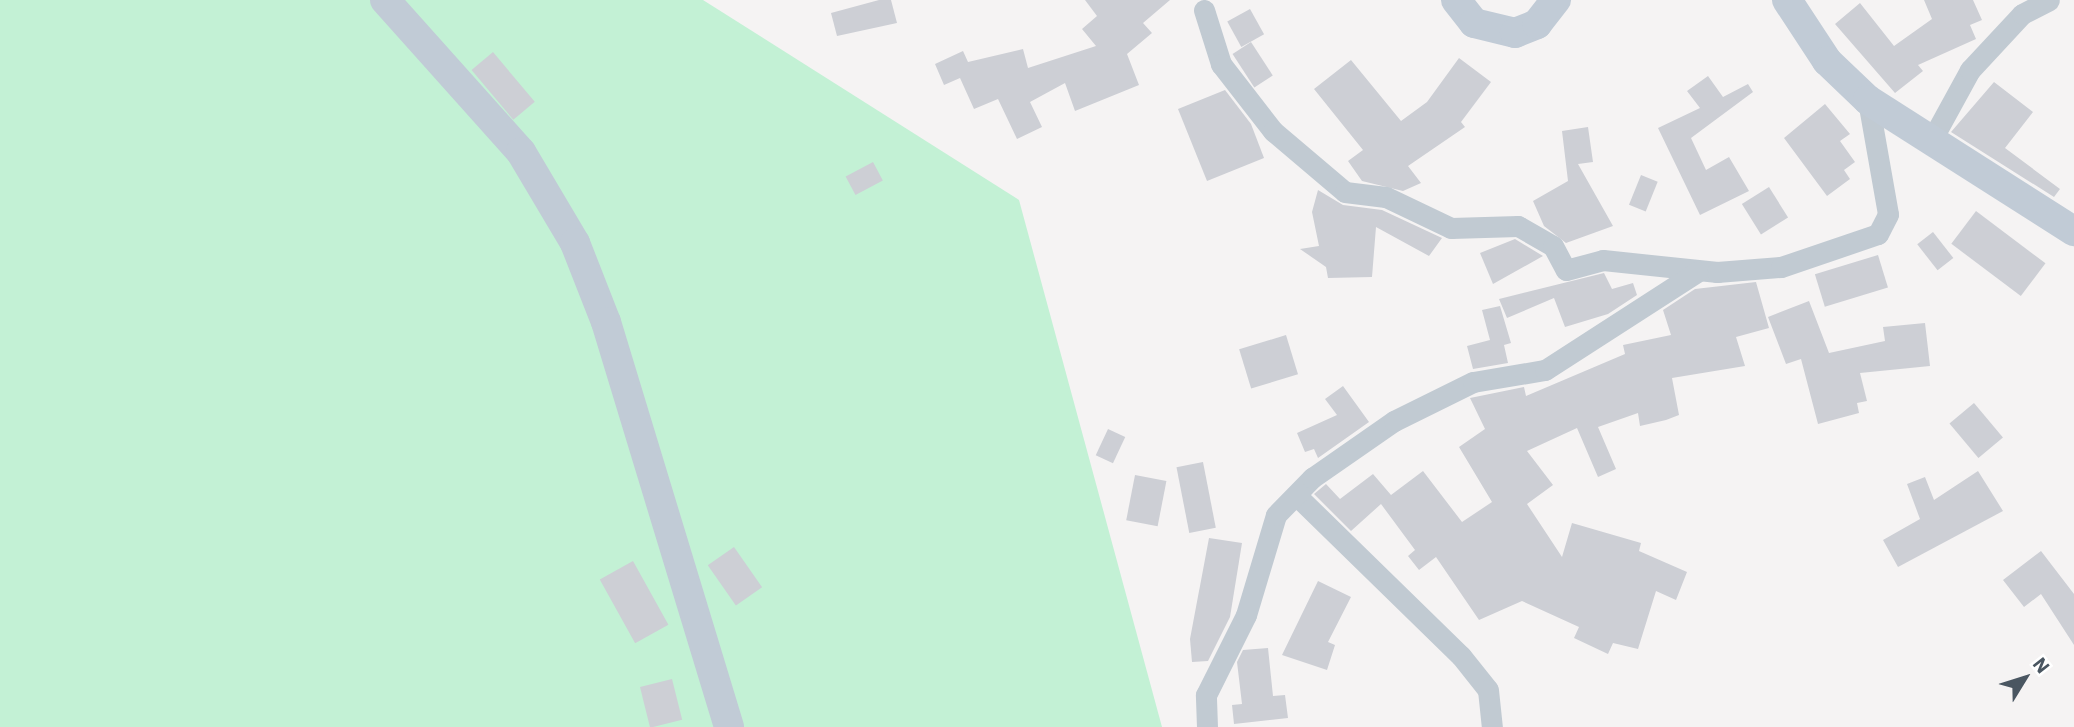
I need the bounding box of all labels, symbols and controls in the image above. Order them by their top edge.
north arrow [1990,643,2060,713]
text: N [2028,652,2055,678]

